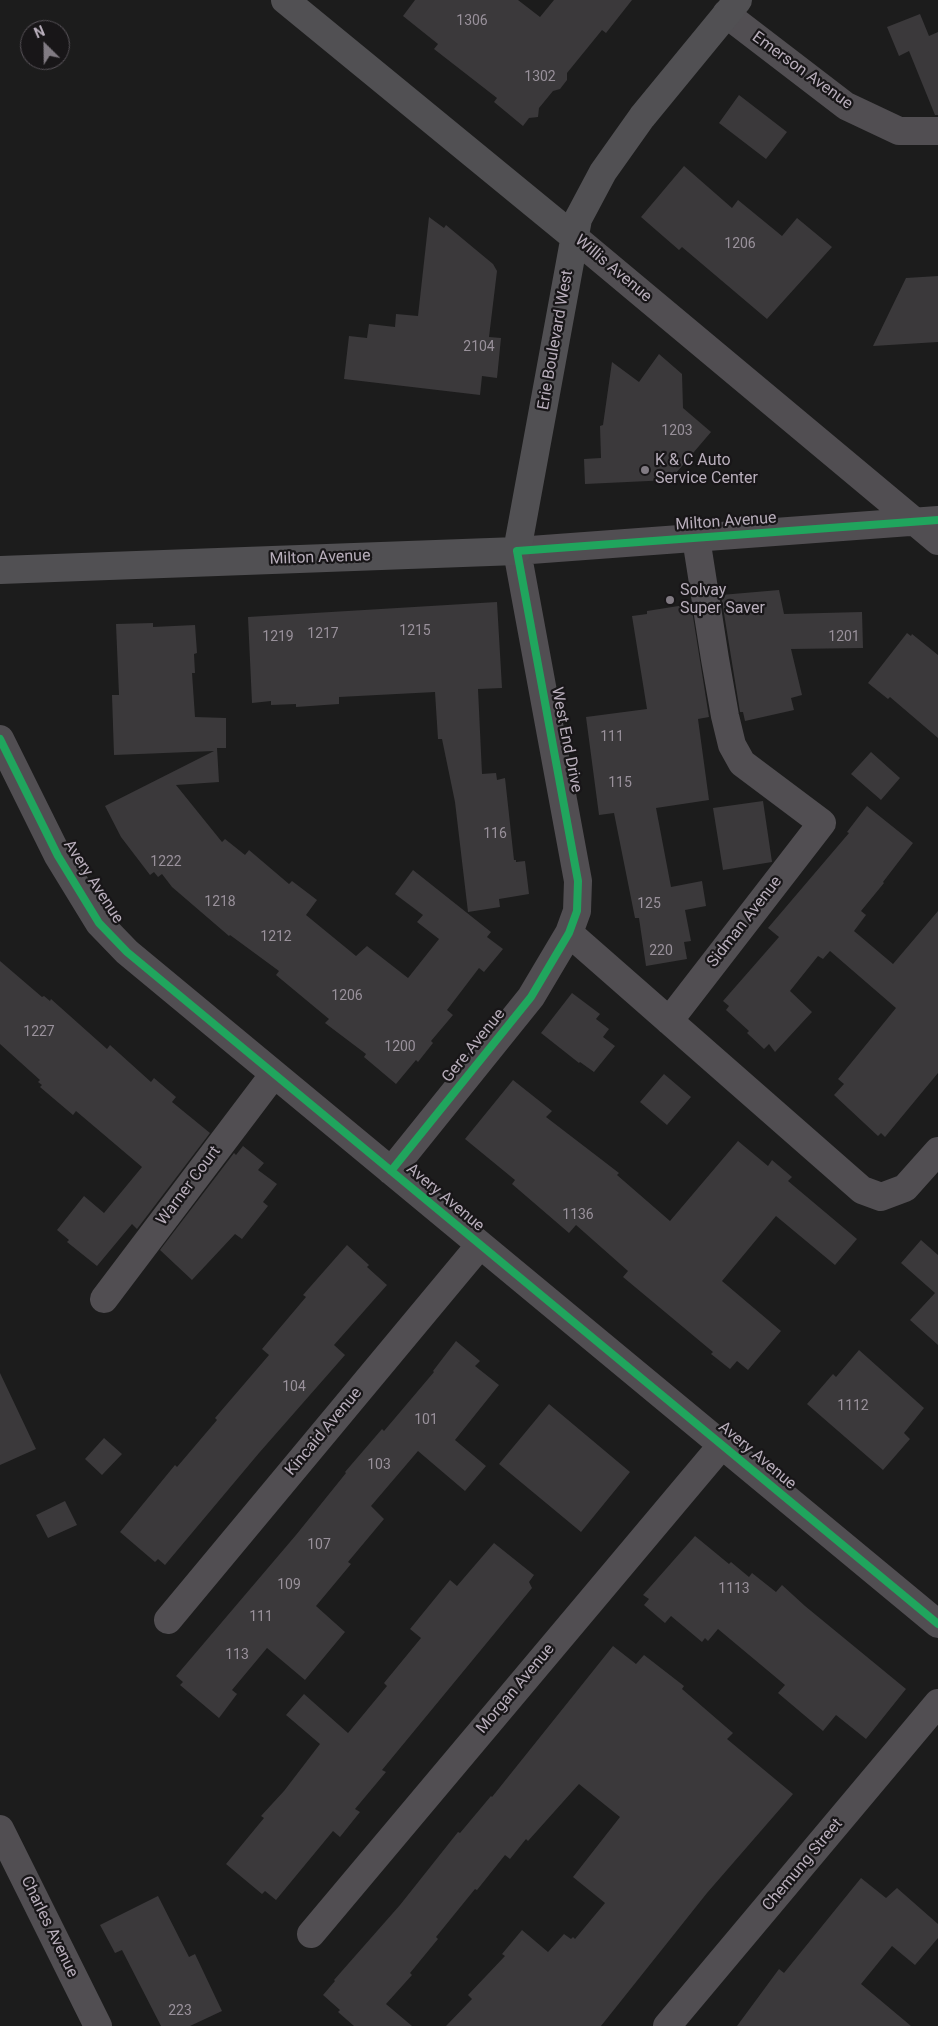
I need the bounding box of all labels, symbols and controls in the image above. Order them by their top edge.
house number: 1306 [456,13,488,29]
north arrow [20,20,70,70]
text: N [32,23,47,41]
street label: Emerson Avenue [748,28,856,114]
house number: 1302 [524,69,556,85]
street label: Willis Avenue [571,231,655,307]
house number: 1206 [724,236,756,252]
street label: Erie Boulevard West [534,269,578,411]
house number: 2104 [463,339,495,355]
house number: 1203 [661,423,693,439]
place label: K & C Auto Service Center [655,451,758,489]
marker: K & C Auto Service Center [639,464,651,476]
street label: Milton Avenue [675,509,777,535]
street label: Milton Avenue [269,547,371,569]
place label: Solvay Super Saver [680,581,765,619]
marker: Solvay Super Saver [664,594,676,606]
house number: 1215 [399,623,431,639]
house number: 1217 [307,626,339,642]
house number: 1219 [262,629,294,645]
house number: 1201 [828,629,860,645]
street label: West End Drive [546,686,586,794]
house number: 111 [600,729,624,745]
house number: 115 [608,775,632,791]
house number: 116 [483,826,507,842]
street label: Avery Avenue [59,837,127,927]
house number: 1222 [150,854,182,870]
street label: Sidman Avenue [703,873,787,971]
house number: 1218 [204,894,236,910]
house number: 125 [637,896,661,912]
house number: 1212 [260,929,292,945]
house number: 220 [649,943,673,959]
house number: 1206 [331,988,363,1004]
street label: Gere Avenue [438,1005,510,1087]
house number: 1227 [23,1024,55,1040]
house number: 1200 [384,1039,416,1055]
street label: Warner Court [153,1143,225,1229]
street label: Avery Avenue [402,1160,488,1236]
house number: 1136 [562,1207,594,1223]
house number: 104 [282,1379,306,1395]
street label: Kincaid Avenue [282,1384,366,1480]
house number: 1112 [837,1398,869,1414]
house number: 101 [414,1412,438,1428]
street label: Avery Avenue [714,1418,800,1494]
house number: 103 [367,1457,391,1473]
house number: 107 [307,1537,331,1553]
house number: 109 [277,1577,301,1593]
house number: 1113 [718,1581,750,1597]
house number: 111 [249,1609,273,1625]
street label: Morgan Avenue [473,1640,559,1738]
house number: 113 [225,1647,249,1663]
street label: Chemung Street [759,1815,847,1915]
street label: Charles Avenue [16,1873,82,1981]
house number: 223 [168,2003,192,2019]

